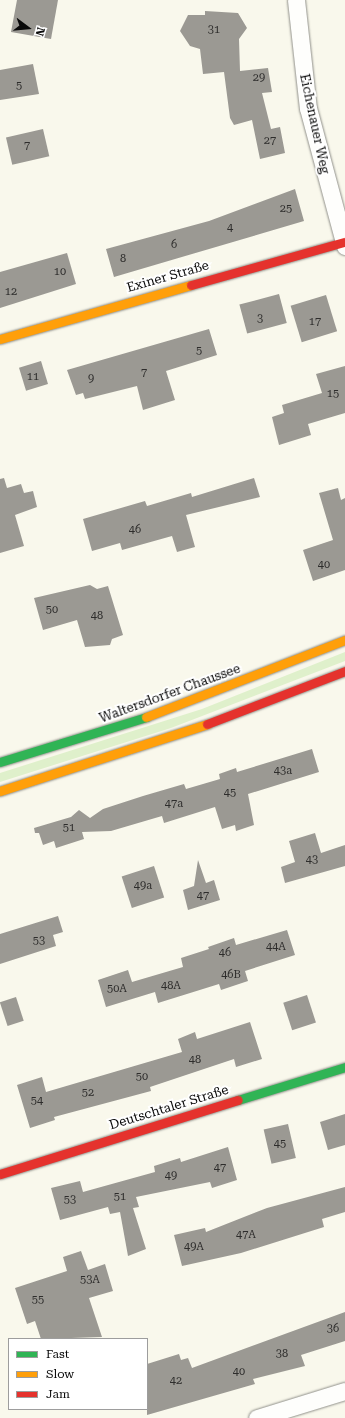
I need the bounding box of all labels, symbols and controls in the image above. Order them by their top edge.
north arrow [8,8,48,48]
house number: 31 [208,23,220,37]
text: N [33,26,47,37]
house number: 29 [253,71,265,85]
street label: Eichenauer Weg [296,73,332,175]
house number: 5 [16,79,22,93]
house number: 27 [264,134,276,148]
house number: 7 [24,139,30,153]
house number: 25 [280,202,292,216]
house number: 4 [227,221,233,235]
house number: 6 [171,238,177,252]
house number: 8 [120,252,126,266]
street label: Exiner Straße [125,258,211,296]
house number: 10 [54,265,66,279]
house number: 12 [5,285,17,299]
house number: 3 [257,312,263,326]
house number: 17 [309,315,321,329]
house number: 5 [196,344,202,358]
house number: 7 [141,366,147,380]
house number: 11 [27,370,39,384]
house number: 9 [88,372,94,386]
house number: 15 [327,387,339,401]
house number: 46 [129,523,141,537]
house number: 40 [318,558,330,572]
house number: 50 [46,603,58,617]
house number: 48 [91,609,103,623]
street label: Waltersdorfer Chaussee [97,661,243,727]
house number: 43a [274,764,292,778]
house number: 45 [224,786,236,800]
house number: 47a [165,797,183,811]
house number: 51 [63,821,75,835]
house number: 43 [306,853,318,867]
house number: 49a [134,879,152,893]
house number: 47 [197,889,209,903]
house number: 53 [33,934,45,948]
house number: 44A [266,940,286,954]
house number: 46 [219,946,231,960]
house number: 46B [221,968,241,982]
house number: 48A [161,979,181,993]
house number: 50A [107,982,127,996]
house number: 48 [189,1053,201,1067]
house number: 50 [136,1070,148,1084]
street label: Deutschtaler Straße [107,1082,231,1134]
house number: 52 [82,1086,94,1100]
house number: 54 [31,1094,43,1108]
house number: 45 [274,1137,286,1151]
house number: 47 [214,1161,226,1175]
house number: 49 [165,1169,177,1183]
house number: 51 [114,1190,126,1204]
house number: 53 [64,1193,76,1207]
house number: 47A [236,1228,256,1242]
house number: 49A [184,1240,204,1254]
house number: 53A [80,1273,100,1287]
house number: 55 [32,1293,44,1307]
house number: 36 [327,1322,339,1336]
legend [8,1338,148,1410]
text: Fast [46,1347,69,1361]
house number: 38 [276,1347,288,1361]
house number: 40 [233,1365,245,1379]
text: Slow [46,1367,74,1381]
house number: 42 [170,1374,182,1388]
text: Jam [46,1387,70,1401]

